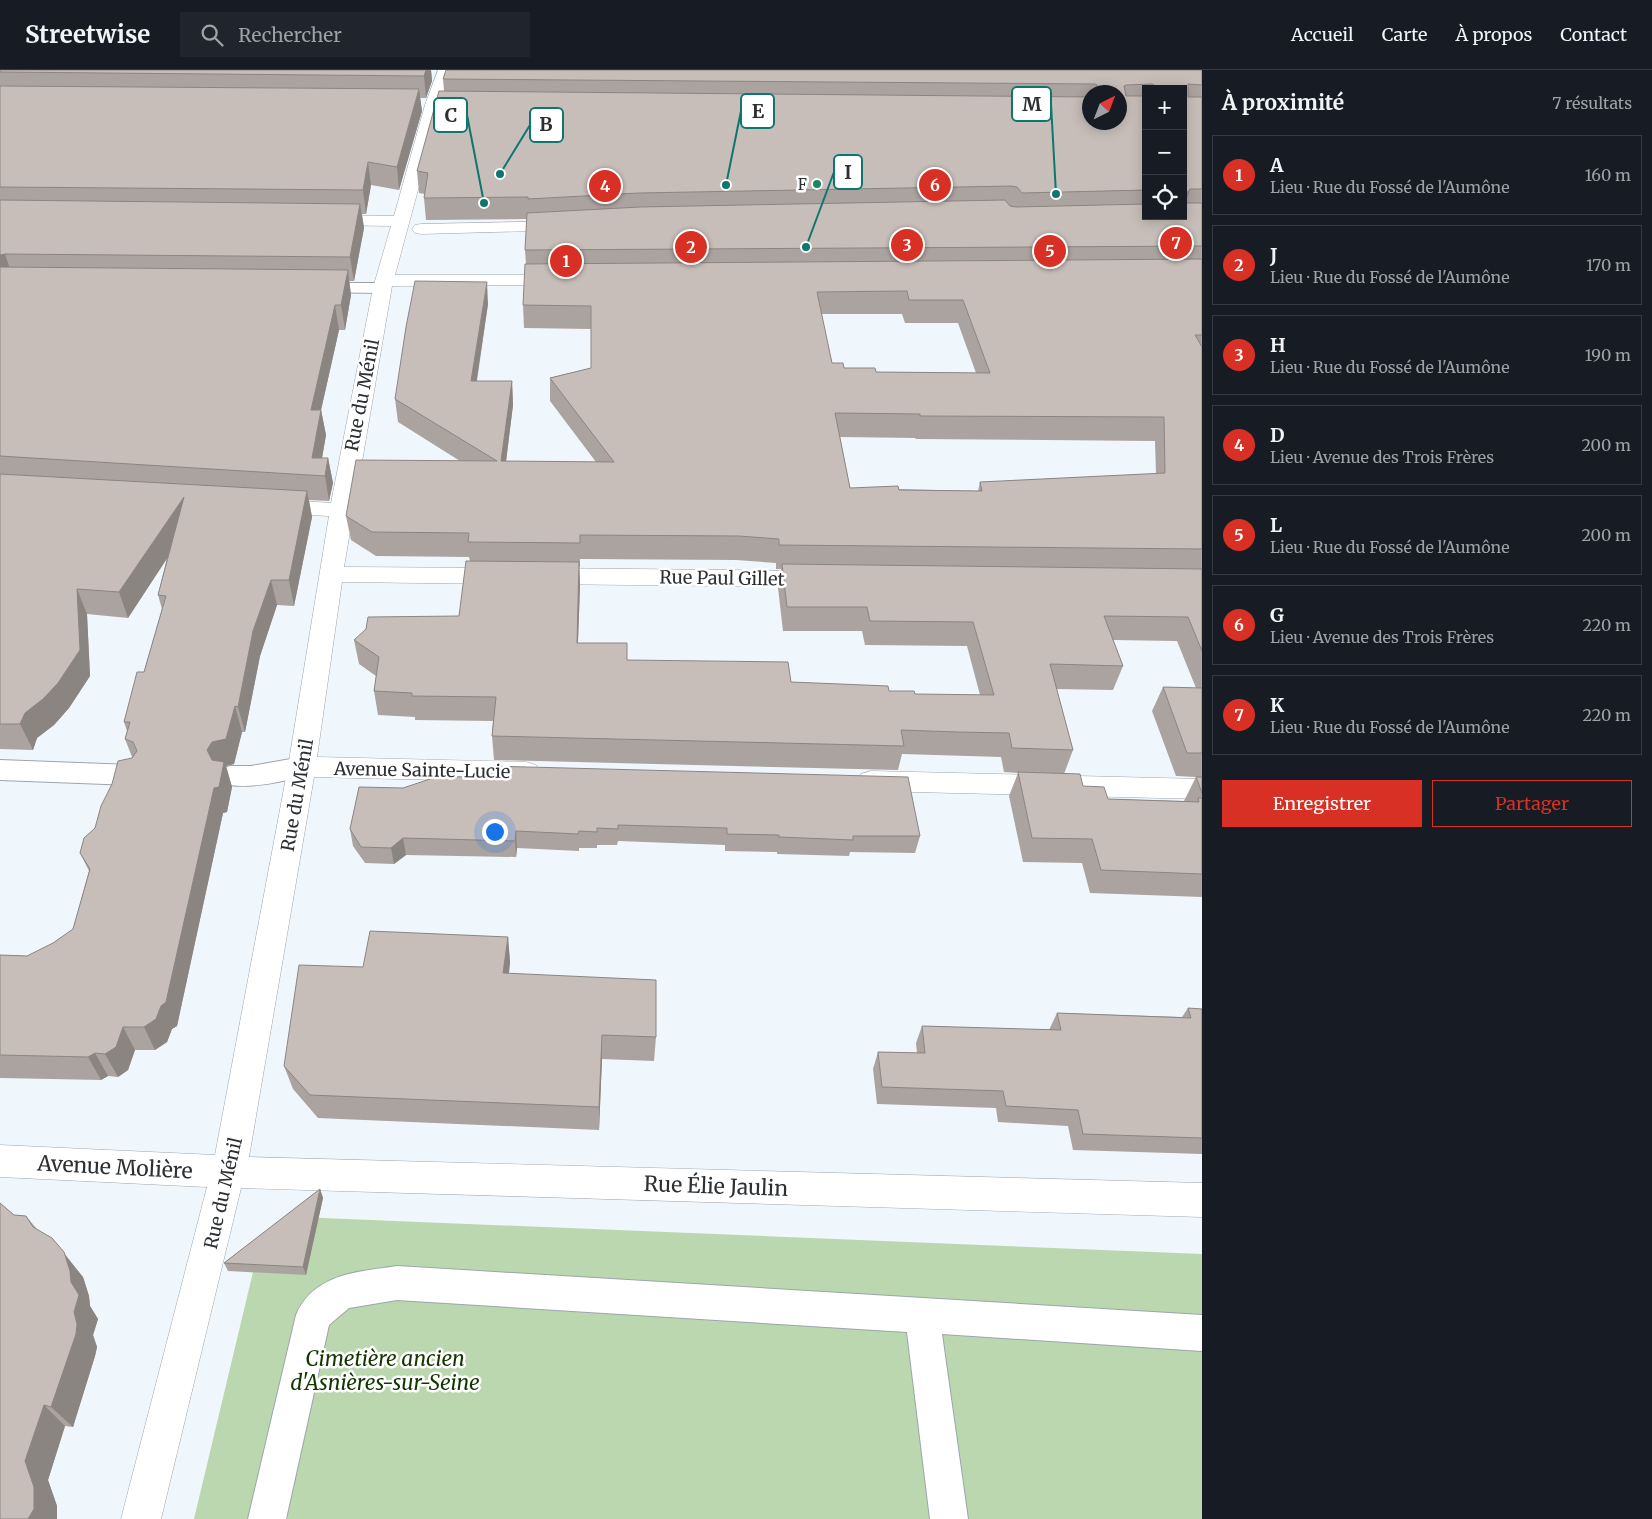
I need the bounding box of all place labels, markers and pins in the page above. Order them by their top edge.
callout: M [1012,87,1051,121]
callout: E [741,94,774,128]
callout: C [434,98,467,132]
callout: B [530,108,563,142]
callout: I [834,155,862,189]
pin: 6 [919,166,951,204]
pin: 4 [589,167,621,205]
place label: F [798,175,807,194]
marker: F [811,178,823,190]
pin: 7 [1160,224,1192,262]
pin: 3 [891,226,923,264]
pin: 2 [675,228,707,266]
pin: 5 [1034,232,1066,270]
pin: 1 [550,242,582,280]

